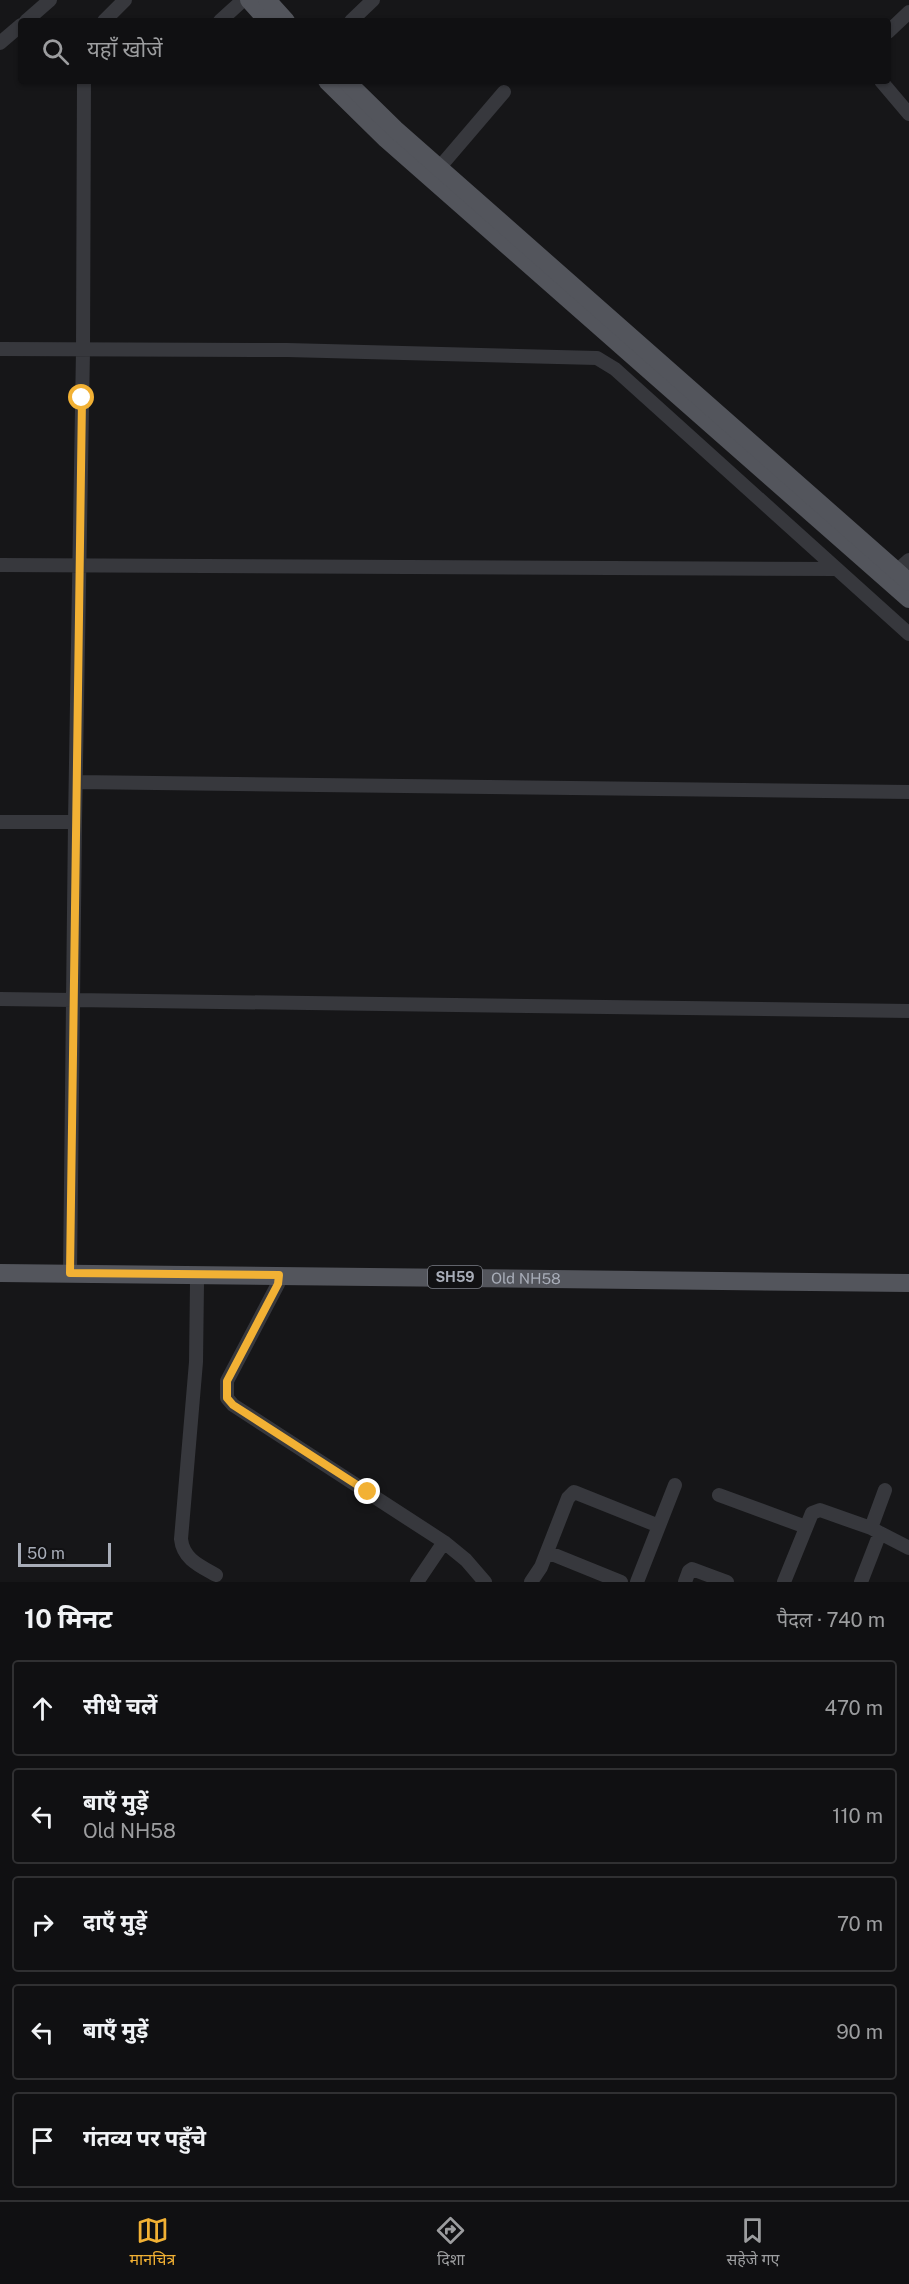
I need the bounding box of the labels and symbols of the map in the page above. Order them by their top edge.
route start [68,384,94,410]
road number: SH59 [428,1266,482,1288]
street label: Old NH58 [491,1269,561,1287]
route end [354,1478,380,1504]
scale bar [18,1540,111,1568]

